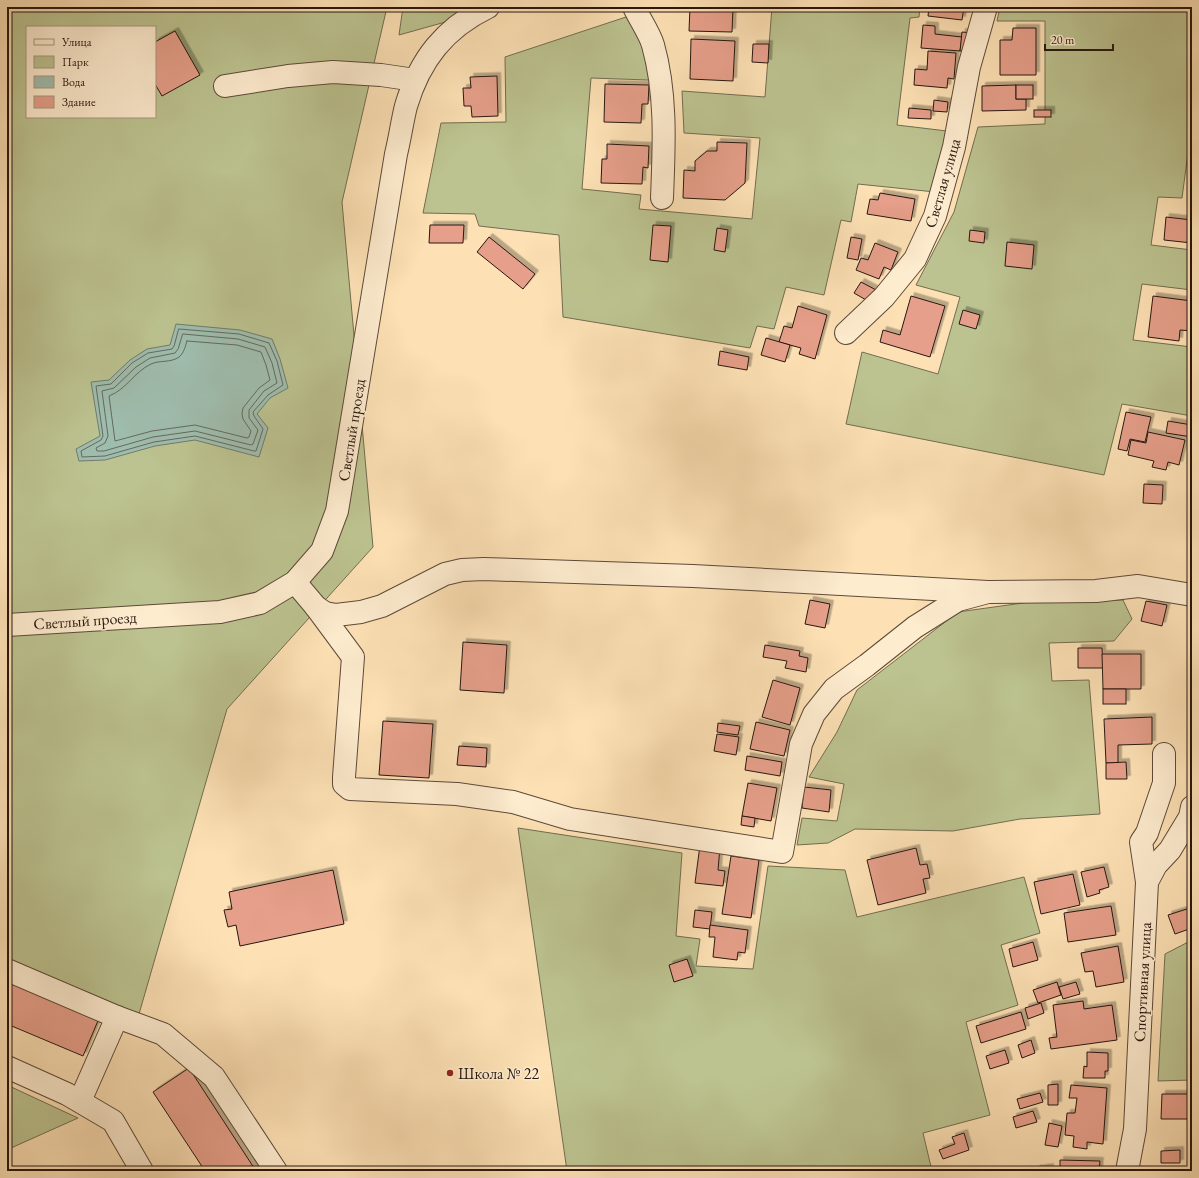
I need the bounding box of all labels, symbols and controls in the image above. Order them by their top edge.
legend [26,26,156,118]
scale bar [1045,26,1113,52]
text: 20 m [1051,32,1075,48]
text: Улица [61,34,92,50]
text: Парк [62,54,89,70]
text: Вода [62,74,85,90]
text: Здание [62,94,96,110]
street label: Светлая улица [920,135,965,230]
street label: Светлый проезд [333,377,370,483]
street label: Светлый проезд [33,606,138,635]
street label: Спортивная улица [1129,921,1156,1042]
place label: Школа № 22 [458,1063,539,1084]
marker: Школа № 22 [445,1068,455,1078]

